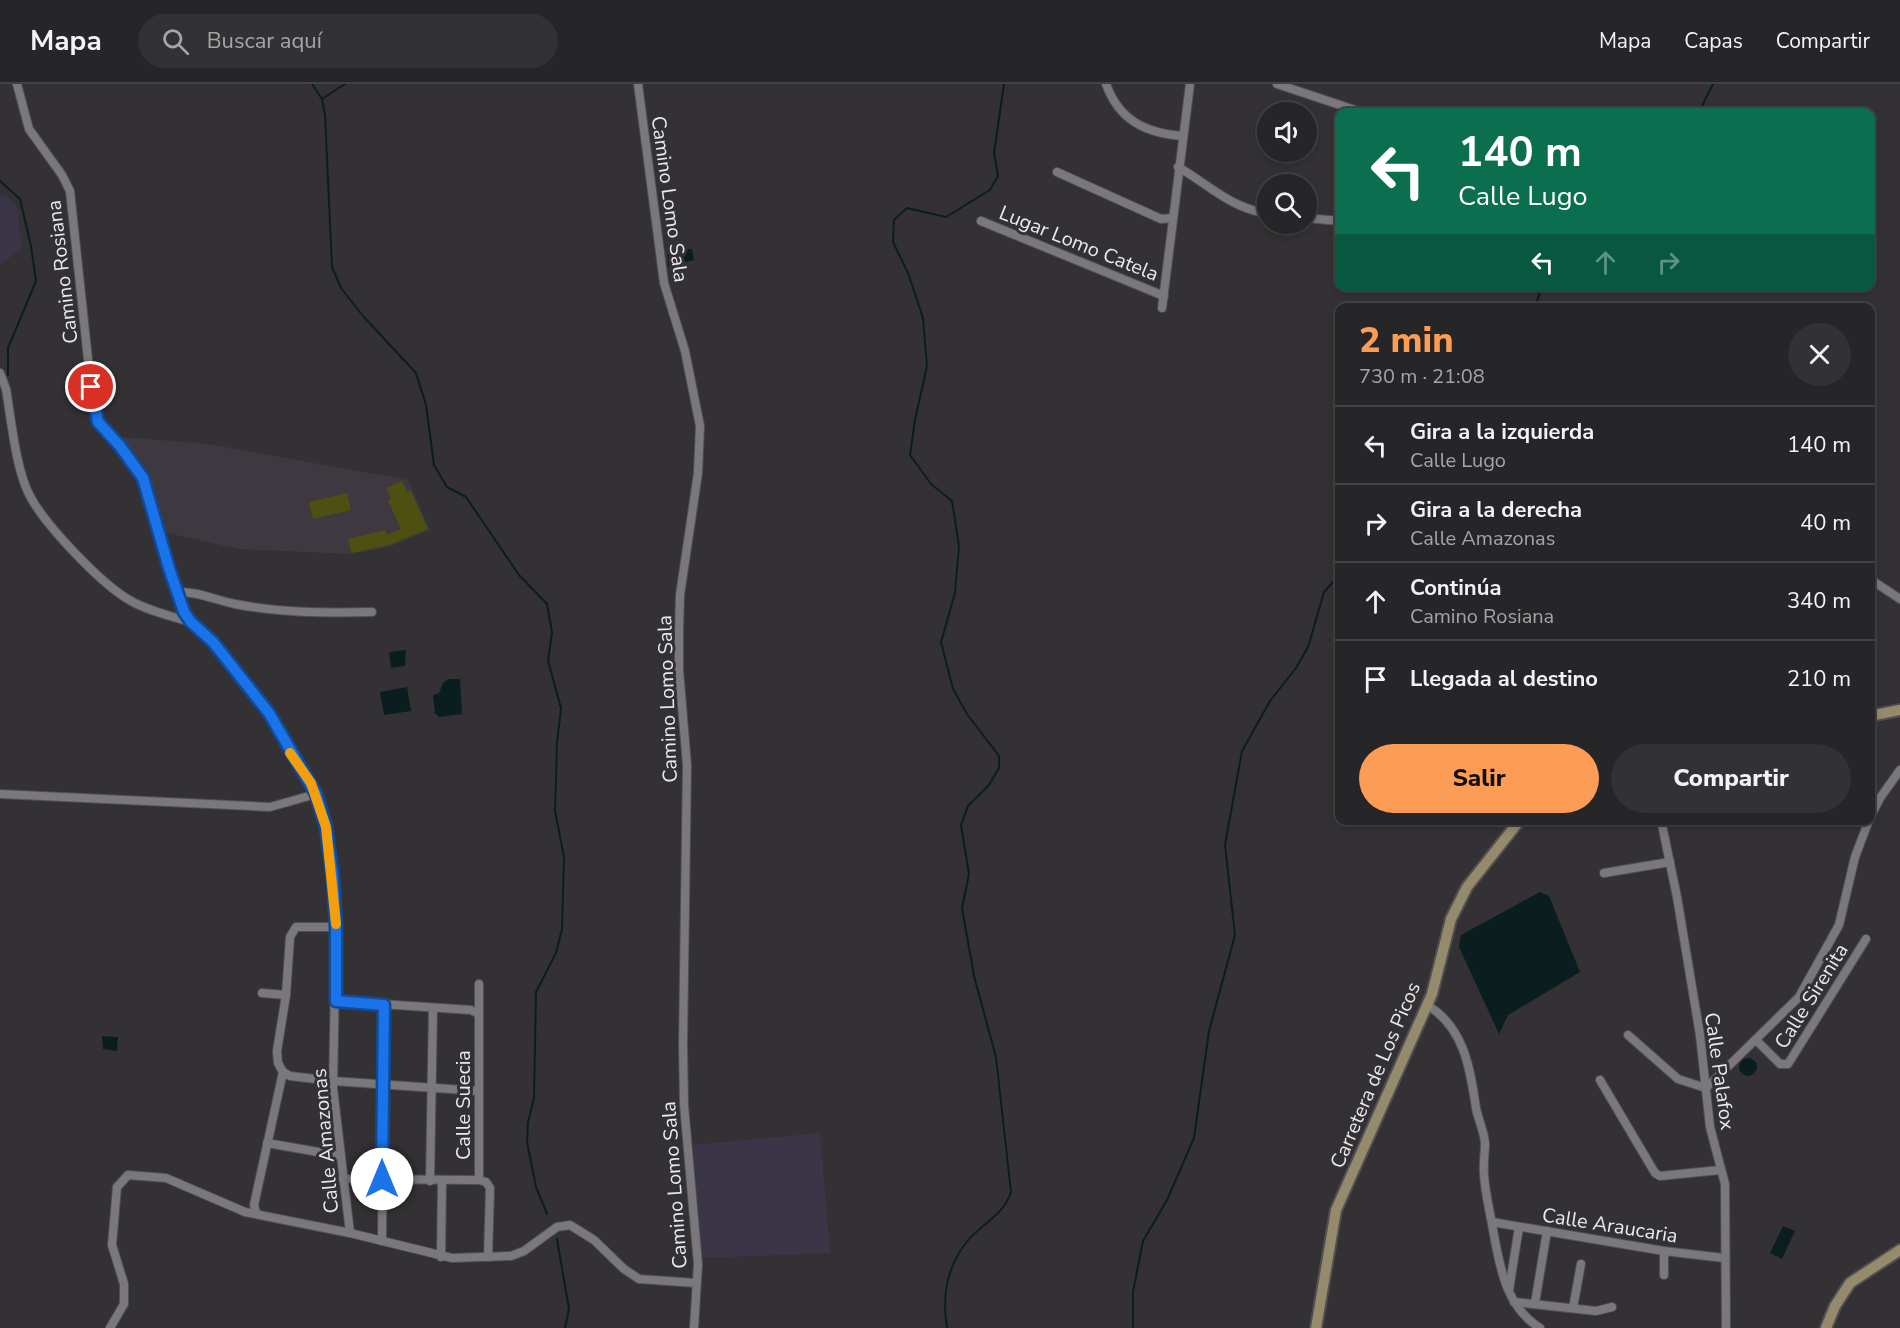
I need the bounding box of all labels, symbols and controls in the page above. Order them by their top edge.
search box [138,14,558,68]
text: Mapa [30,22,102,60]
icon: search [159,25,192,58]
text: Buscar aquí [207,26,322,56]
text: Mapa [1599,27,1651,55]
text: Capas [1684,27,1743,55]
text: Compartir [1776,27,1870,55]
map controls [1257,102,1317,234]
button: sound [1257,102,1317,162]
street label: Camino Lomo Sala [644,114,695,284]
text: 140 m [1458,124,1582,181]
icon: left [1359,132,1437,210]
button: search [1257,174,1317,234]
text: Calle Lugo [1458,178,1588,215]
street label: Camino Rosiana [40,199,85,345]
street label: Lugar Lomo Catela [995,199,1162,288]
icon: left [1526,246,1559,279]
icon: ahead [1589,246,1622,279]
icon: right [1652,246,1685,279]
text: 2 min [1359,316,1454,365]
button: close [1788,323,1851,386]
pin [65,361,116,412]
text: 730 m · 21:08 [1359,363,1485,390]
icon: arrive [74,370,107,403]
text: Gira a la izquierda [1410,417,1594,447]
icon: left [1359,429,1392,462]
text: 140 m [1787,430,1851,460]
text: Calle Lugo [1410,447,1506,474]
text: Gira a la derecha [1410,495,1582,525]
icon: right [1359,507,1392,540]
text: 40 m [1800,508,1851,538]
text: Calle Amazonas [1410,525,1555,552]
text: Continúa [1410,573,1501,603]
icon: ahead [1359,585,1392,618]
text: 340 m [1787,586,1851,616]
text: Camino Rosiana [1410,603,1554,630]
street label: Camino Lomo Sala [651,615,684,783]
icon: arrive [1359,663,1392,696]
text: Llegada al destino [1410,664,1598,694]
text: 210 m [1787,664,1851,694]
button: Salir [1359,744,1599,813]
button: Compartir [1611,744,1851,813]
street label: Calle Sirenita [1768,938,1855,1054]
street label: Carretera de Los Picos [1324,978,1427,1173]
street label: Calle Palafox [1698,1011,1741,1132]
street label: Calle Suecia [450,1050,477,1160]
street label: Calle Amazonas [306,1067,345,1215]
street label: Camino Lomo Sala [655,1100,694,1270]
position arrow [350,1147,414,1211]
street label: Calle Araucaria [1540,1201,1680,1250]

